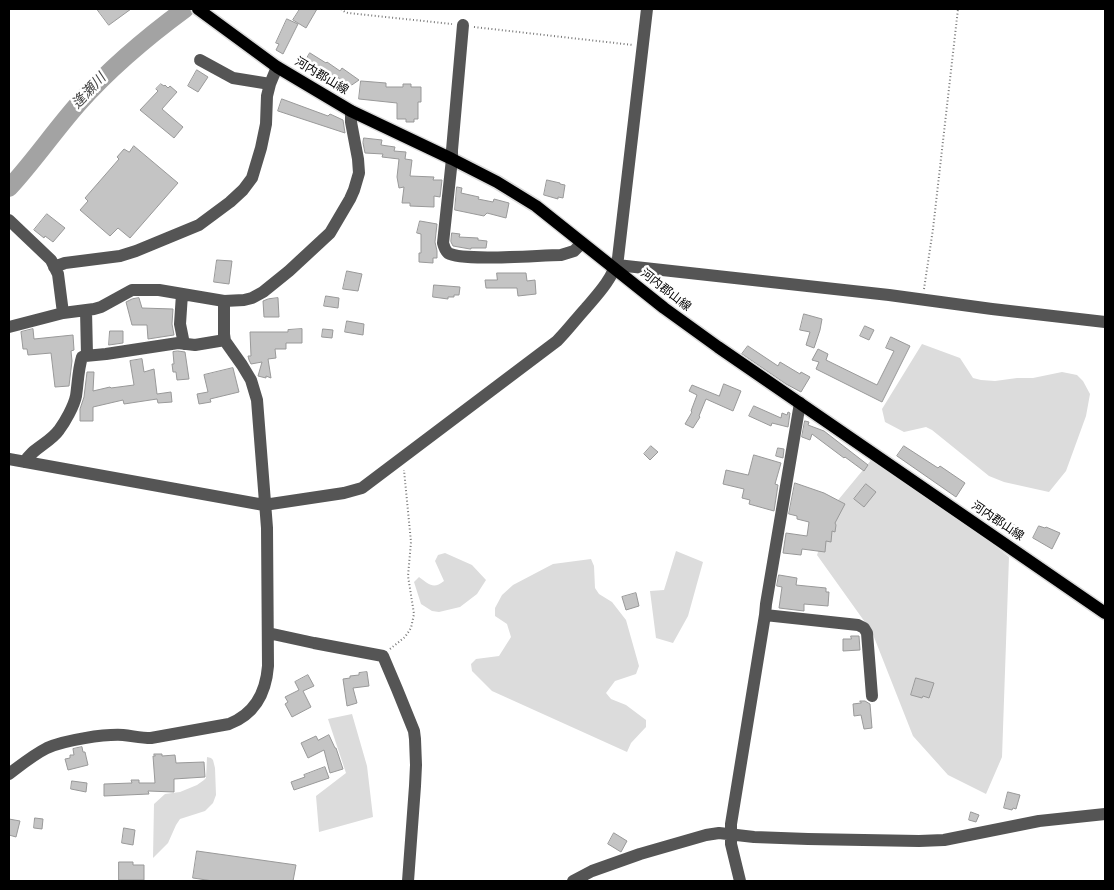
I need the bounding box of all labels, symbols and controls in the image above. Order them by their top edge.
street label: 河内郡山線 [292,55,350,99]
water label: 逢瀬川 [70,71,110,113]
street label: 河内郡山線 [637,267,693,315]
street label: 河内郡山線 [968,499,1026,545]

